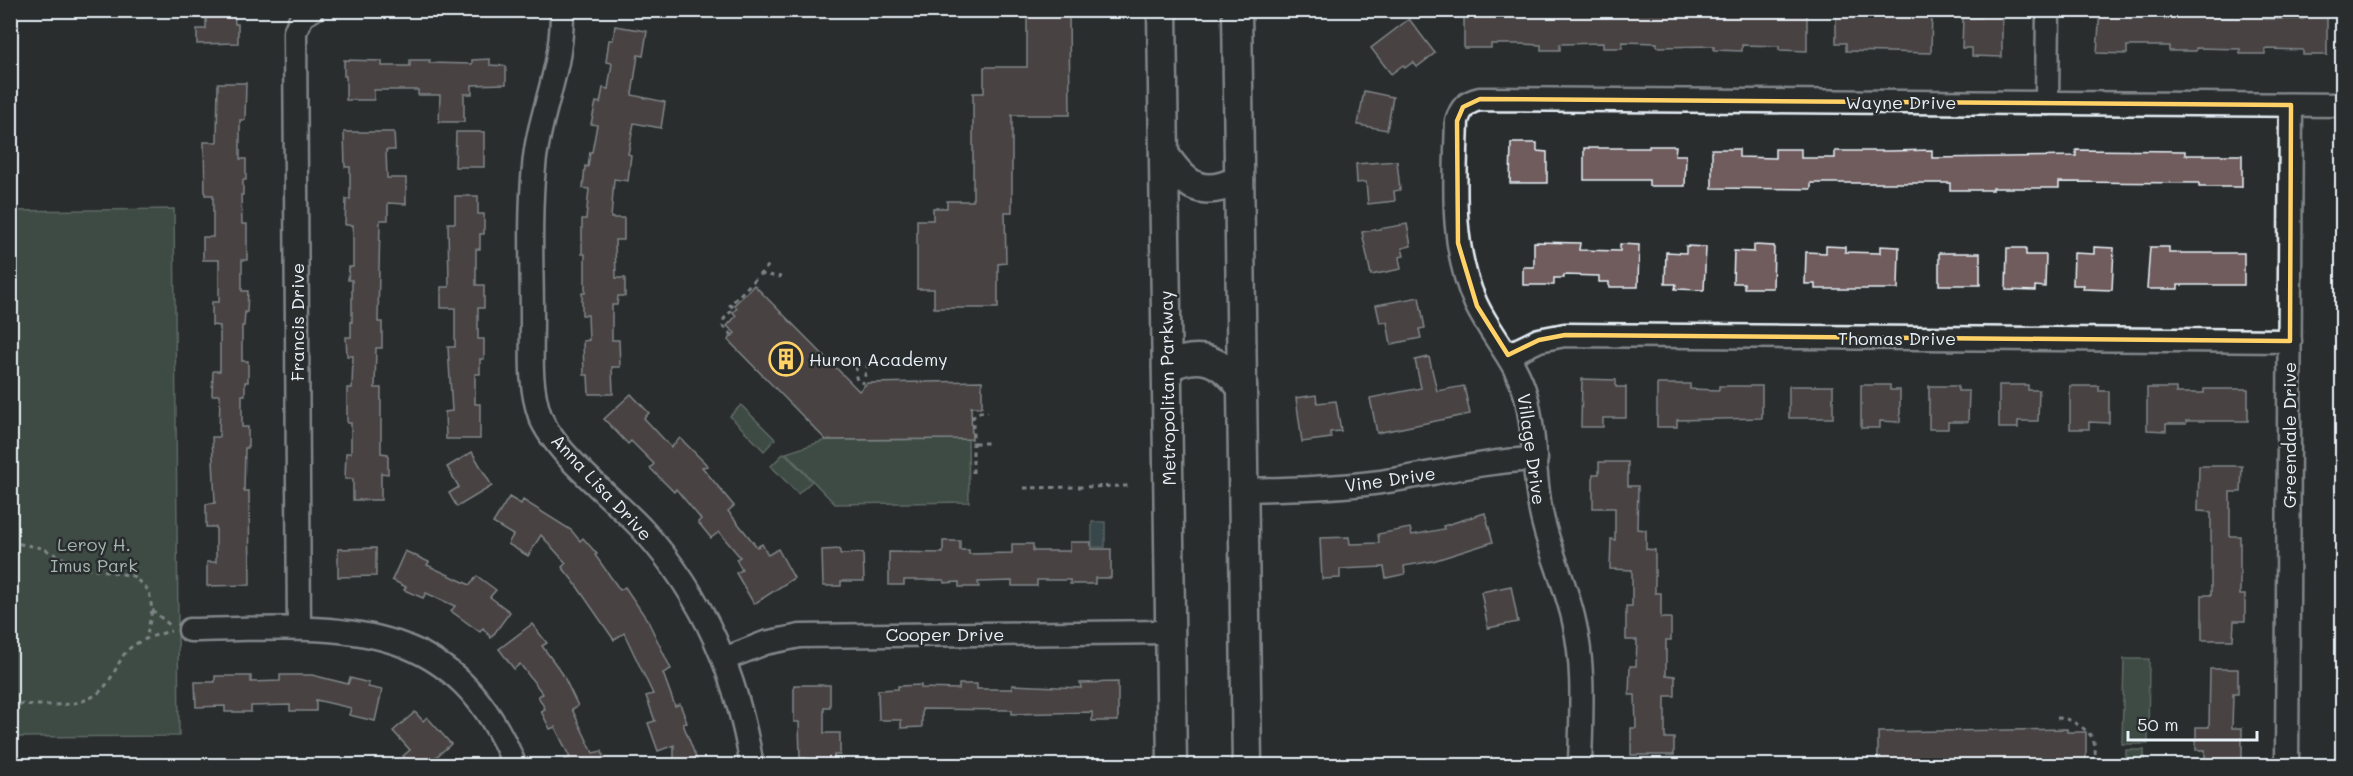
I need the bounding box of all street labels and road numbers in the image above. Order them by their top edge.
street label: Wayne Drive [1846,90,1956,114]
street label: Francis Drive [285,263,309,381]
street label: Metropolitan Parkway [1153,290,1181,486]
street label: Thomas Drive [1838,326,1956,350]
street label: Greendale Drive [2277,362,2301,508]
street label: Village Drive [1512,392,1552,506]
street label: Anna Lisa Drive [546,428,658,546]
street label: Vine Drive [1343,461,1437,497]
street label: Cooper Drive [886,622,1004,646]

